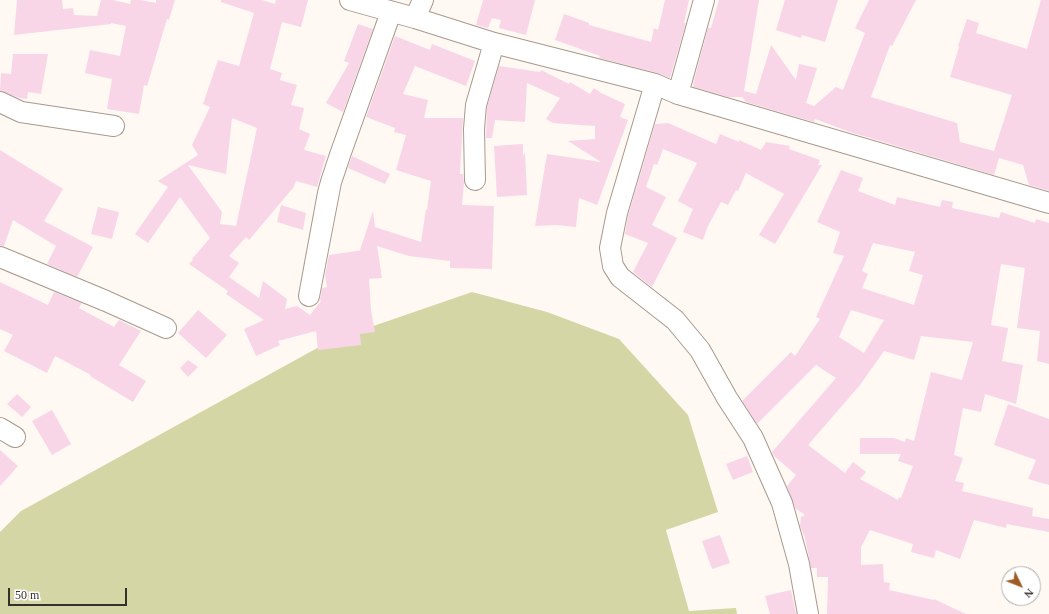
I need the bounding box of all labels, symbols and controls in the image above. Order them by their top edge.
north arrow [1001,566,1041,606]
scale bar [10,580,129,606]
text: N [1022,586,1036,600]
text: 50 m [15,588,39,602]

